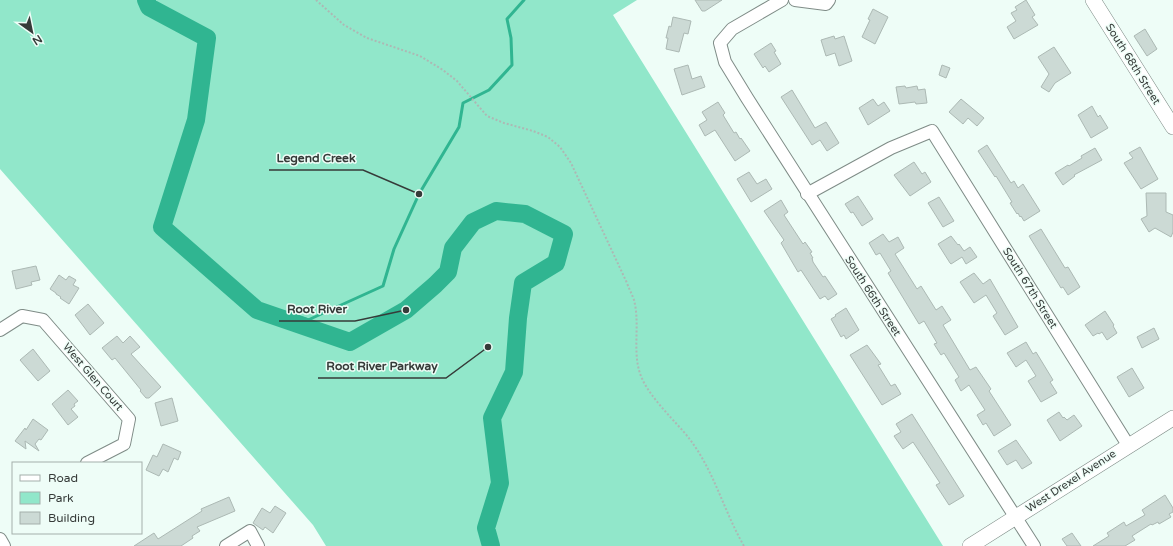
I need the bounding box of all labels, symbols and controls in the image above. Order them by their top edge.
north arrow [12,12,52,52]
street label: South 68th Street [1103,21,1163,107]
text: N [30,32,44,48]
callout: Legend Creek [269,146,363,170]
text: Legend Creek [277,151,356,166]
street label: South 67th Street [1000,245,1060,331]
street label: South 66th Street [842,253,904,339]
callout: Root River [279,297,355,321]
text: Root River [287,302,347,316]
street label: West Glen Court [60,341,126,413]
callout: Root River Parkway [318,354,446,378]
text: Root River Parkway [326,359,438,374]
street label: West Drexel Avenue [1024,447,1118,515]
legend [12,462,142,534]
text: Road [48,471,78,485]
text: Park [48,491,74,505]
text: Building [48,511,95,525]

